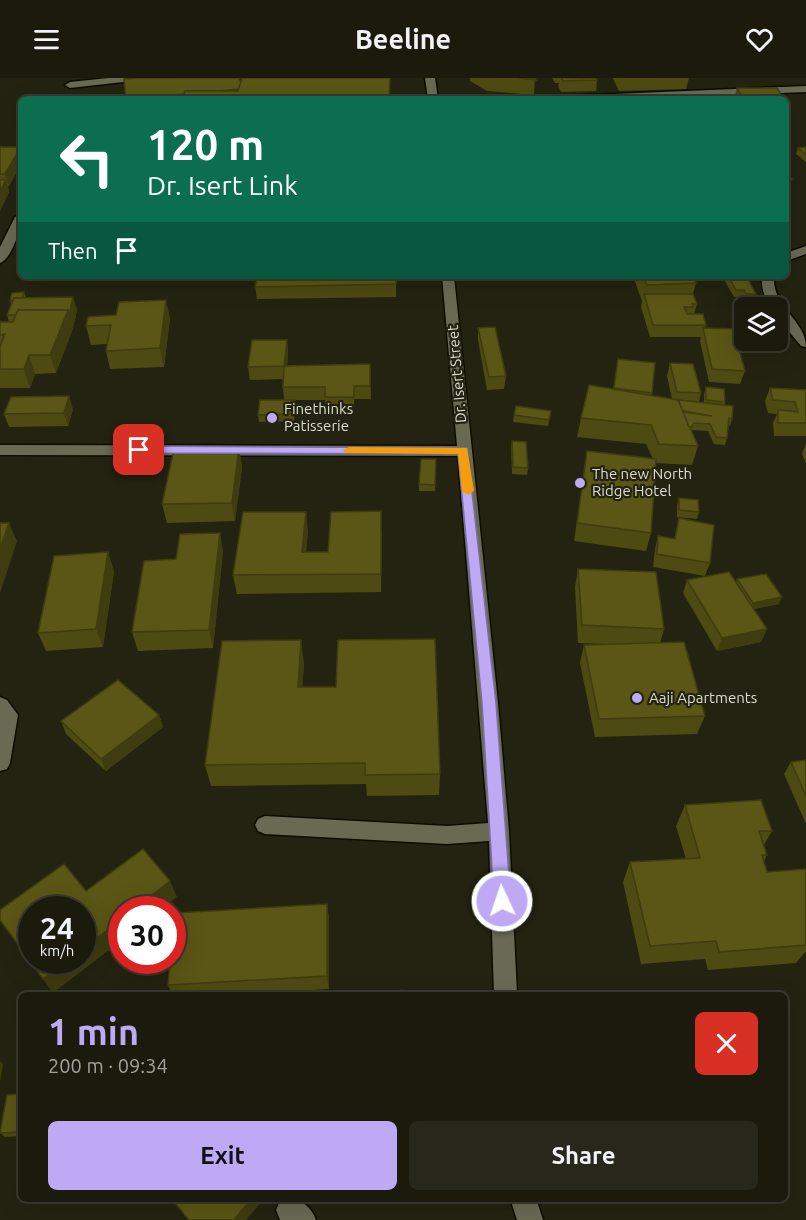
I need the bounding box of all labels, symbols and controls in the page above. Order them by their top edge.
icon: menu [30,23,63,56]
icon: heart [743,23,776,56]
text: Beeline [355,24,451,54]
icon: left [48,120,126,198]
text: 120 m [147,121,264,168]
text: Dr. Isert Link [147,170,298,200]
icon: arrive [110,234,143,267]
text: Then [48,238,98,263]
map controls [734,297,788,351]
button: layers [734,297,788,351]
street label: Dr. Isert Street [444,324,469,424]
place label: Finethinks Patisserie [284,400,353,434]
marker: Finethinks Patisserie [265,411,279,425]
pin [113,424,164,475]
icon: arrive [122,433,155,466]
place label: The new North Ridge Hotel [592,465,692,499]
marker: The new North Ridge Hotel [573,476,587,490]
place label: Aaji Apartments [649,689,757,706]
marker: Aaji Apartments [630,691,644,705]
position arrow [470,869,534,933]
speed limit sign: 30 [108,896,186,974]
text: 24 [40,911,74,945]
text: km/h [40,942,74,959]
text: 1 min [48,1011,139,1052]
button: close [695,1012,758,1075]
text: 200 m · 09:34 [48,1054,168,1077]
button: Exit [48,1121,397,1190]
button: Share [409,1121,758,1190]

